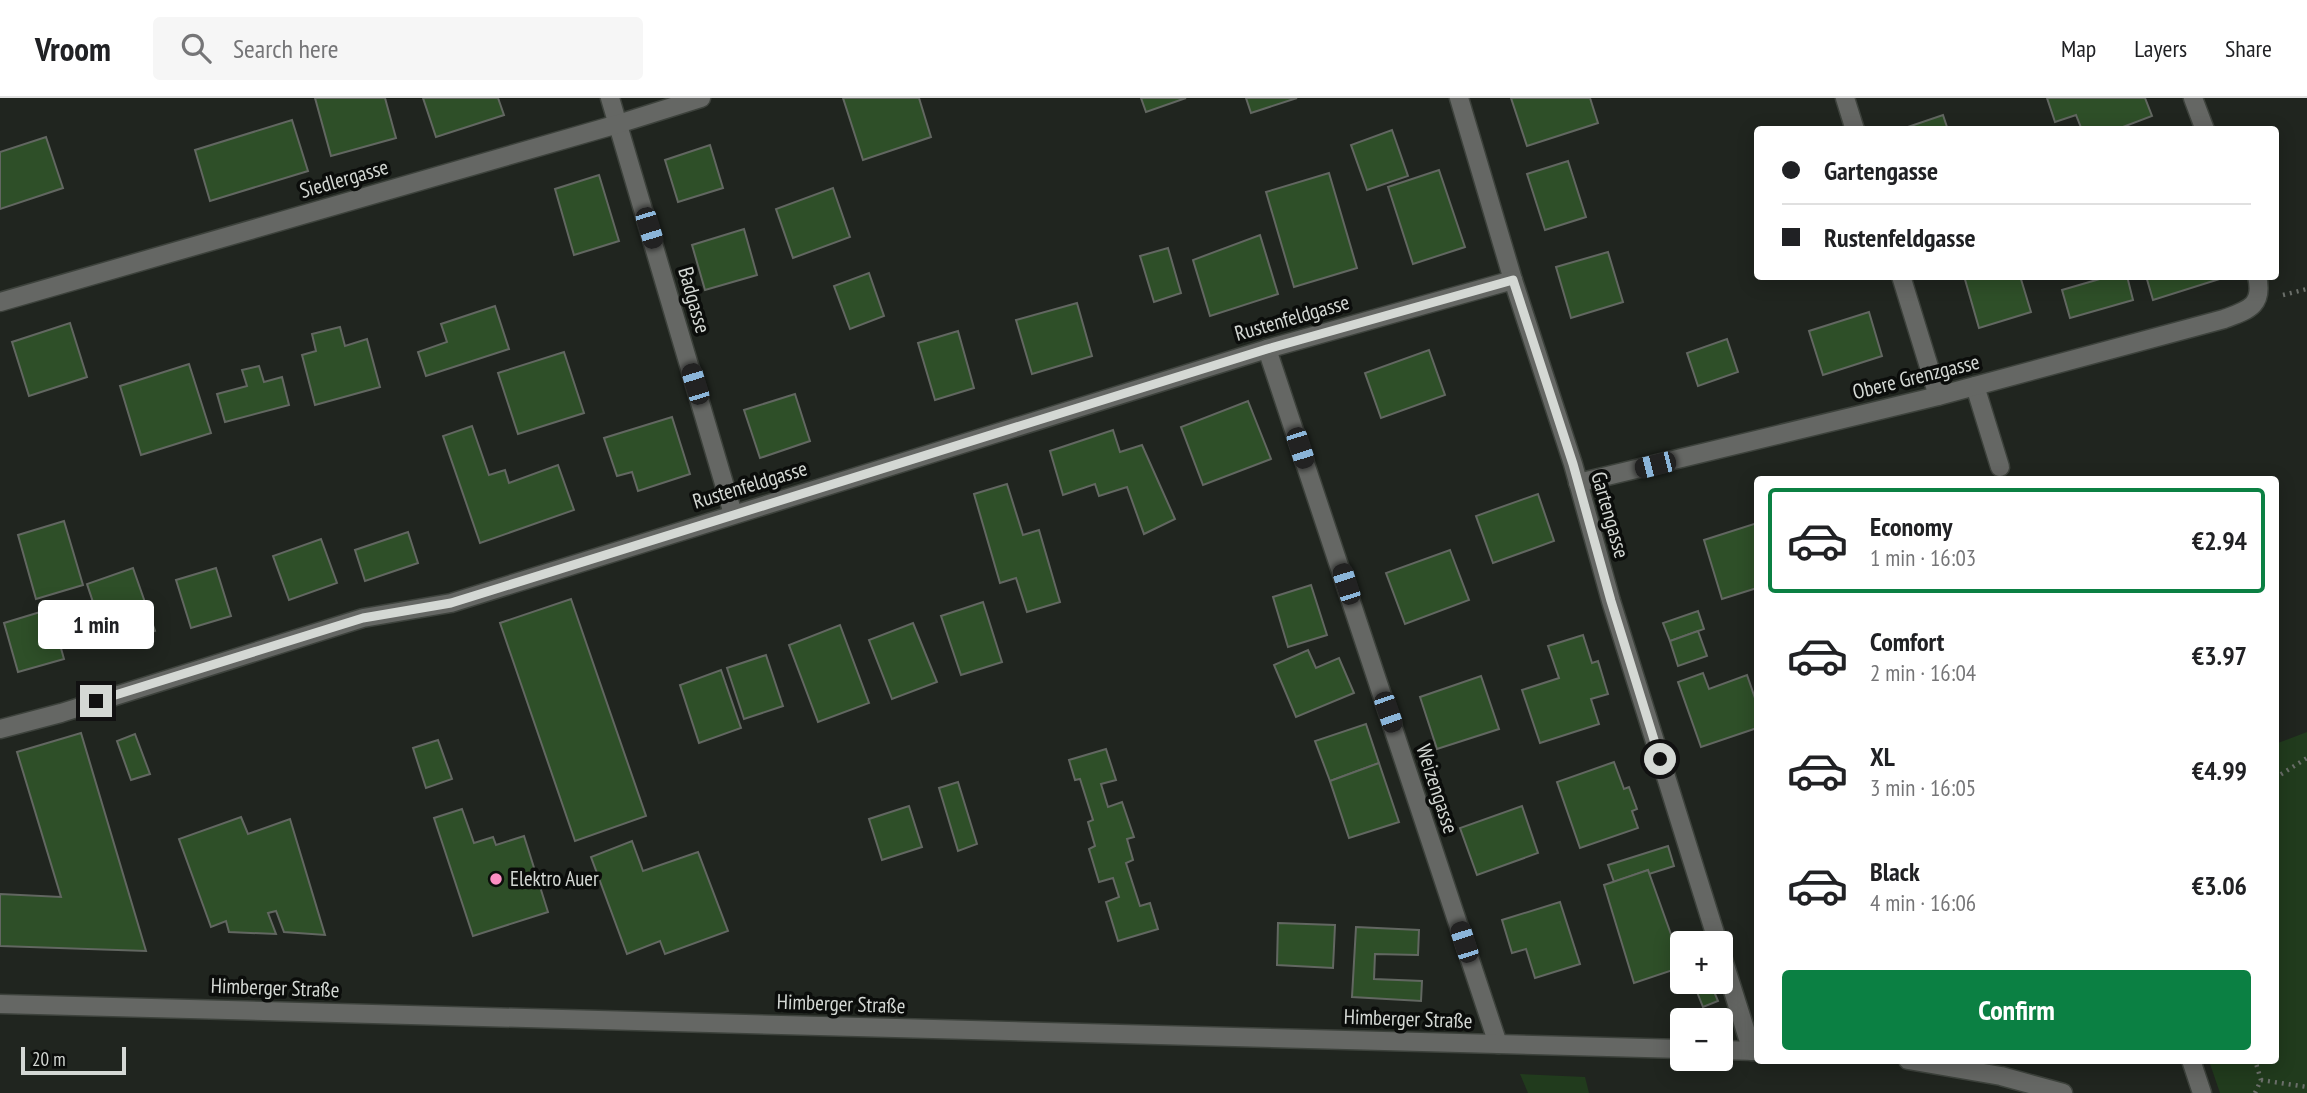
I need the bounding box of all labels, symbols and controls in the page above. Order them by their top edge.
search box [153,17,643,80]
text: Vroom [35,27,111,70]
icon: search [177,29,215,67]
text: Search here [233,32,339,65]
text: Map [2061,33,2096,64]
text: Layers [2134,33,2187,64]
text: Share [2225,33,2272,64]
street label: Siedlergasse [296,153,391,204]
text: Gartengasse [1824,154,1938,187]
car [633,205,666,251]
text: Rustenfeldgasse [1824,221,1976,254]
street label: Badgasse [672,264,717,336]
street label: Rustenfeldgasse [1231,288,1352,347]
street label: Obere Grenzgasse [1850,348,1982,405]
car [679,361,712,407]
car [1284,425,1317,471]
car [1633,450,1678,480]
street label: Rustenfeldgasse [689,454,810,515]
street label: Gartengasse [1585,468,1636,561]
icon: car [1786,509,1849,572]
text: Economy [1870,510,1952,543]
text: €2.94 [2192,524,2247,557]
text: 1 min · 16:03 [1870,543,1976,572]
car [1330,561,1363,607]
callout: 1 min [38,600,154,648]
text: 1 min [73,610,119,639]
icon: car [1786,624,1849,687]
text: Comfort [1870,625,1944,658]
text: €3.97 [2192,639,2247,672]
text: 2 min · 16:04 [1870,658,1976,687]
route end [80,685,112,717]
car [1372,689,1405,735]
icon: car [1786,739,1849,802]
text: XL [1870,740,1895,773]
street label: Weizengasse [1410,741,1465,837]
route start [1644,743,1676,775]
text: €4.99 [2192,754,2247,787]
text: 3 min · 16:05 [1870,773,1976,802]
icon: car [1786,854,1849,917]
text: Black [1870,855,1920,888]
place label: Elektro Auer [510,865,599,892]
text: €3.06 [2192,869,2247,902]
marker: Elektro Auer [488,871,504,887]
text: 4 min · 16:06 [1870,888,1976,917]
car [1448,919,1481,965]
map controls [1670,931,1733,1071]
button: + [1670,931,1733,994]
button: Confirm [1782,970,2251,1050]
street label: Himberger Straße [210,972,340,1003]
street label: Himberger Straße [776,988,906,1019]
street label: Himberger Straße [1343,1003,1473,1034]
button: − [1670,1008,1733,1071]
scale bar [21,1044,126,1076]
text: 20 m [32,1047,66,1071]

